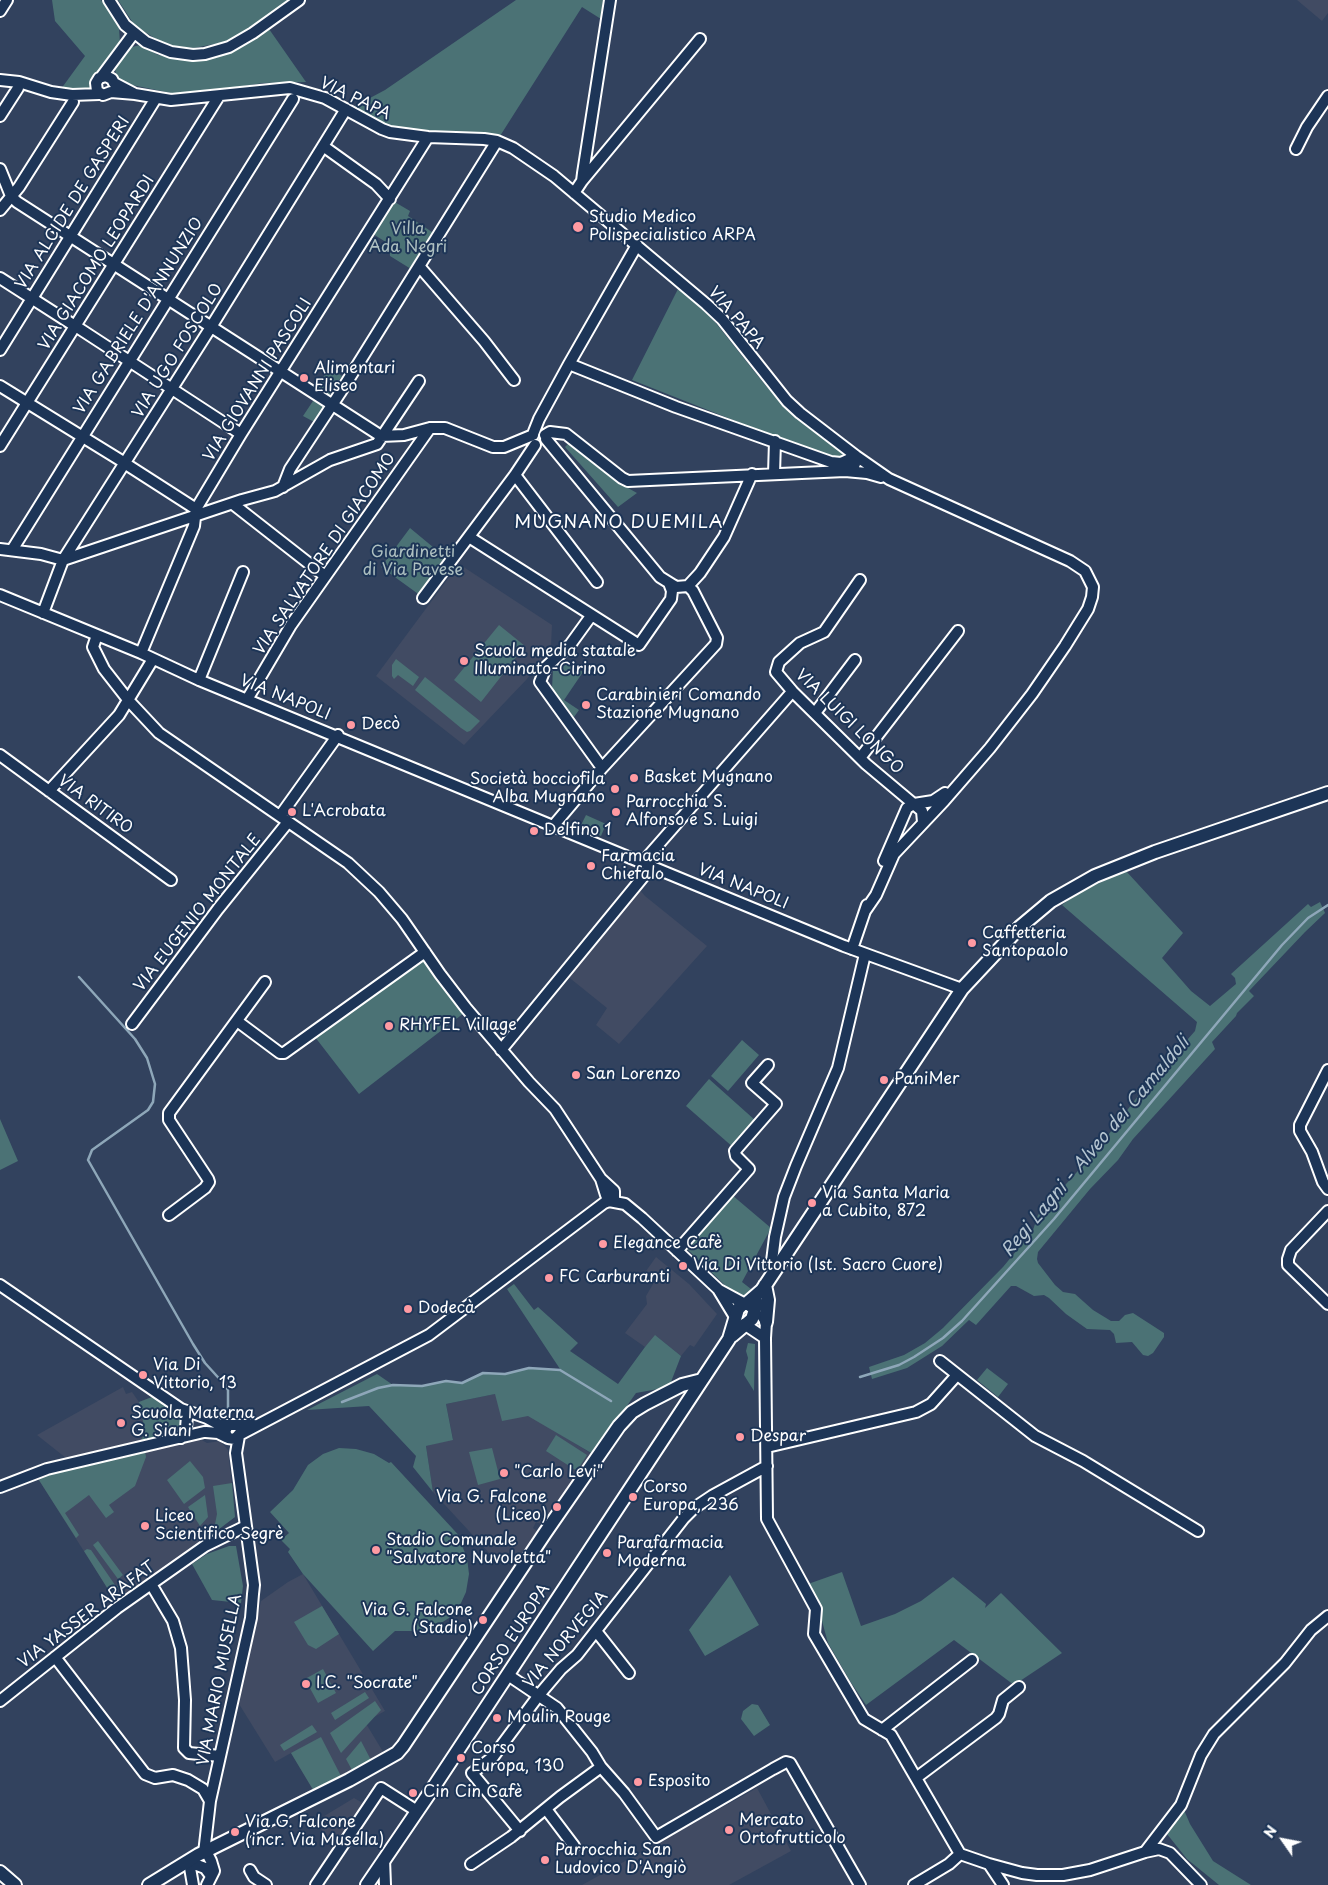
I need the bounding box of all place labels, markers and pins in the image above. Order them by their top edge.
place label: Studio Medico Polispecialistico ARPA [589,208,756,246]
marker: Studio Medico Polispecialistico ARPA [571,220,585,234]
place label: Alimentari Eliseo [314,359,395,397]
marker: Alimentari Eliseo [298,372,310,384]
place label: Scuola media statale Illuminato-Cirino [474,642,636,680]
marker: Scuola media statale Illuminato-Cirino [458,655,470,667]
place label: Carabinieri Comando Stazione Mugnano [596,686,761,724]
marker: Carabinieri Comando Stazione Mugnano [580,699,592,711]
place label: Decò [361,715,400,735]
marker: Decò [345,719,357,731]
place label: Basket Mugnano [644,768,773,788]
place label: Società bocciofila Alba Mugnano [470,770,605,808]
marker: Basket Mugnano [628,772,640,784]
marker: Società bocciofila Alba Mugnano [609,783,621,795]
place label: Parrocchia S. Alfonso e S. Luigi [626,793,758,831]
place label: L'Acrobata [302,802,386,822]
marker: L'Acrobata [286,806,298,818]
marker: Parrocchia S. Alfonso e S. Luigi [610,806,622,818]
place label: Delfino 1 [544,821,611,841]
marker: Delfino 1 [528,825,540,837]
place label: Farmacia Chiefalo [601,847,675,885]
marker: Farmacia Chiefalo [585,860,597,872]
place label: Caffetteria Santopaolo [982,924,1068,962]
marker: Caffetteria Santopaolo [966,937,978,949]
place label: RHYFEL Village [399,1016,517,1036]
marker: RHYFEL Village [383,1020,395,1032]
place label: San Lorenzo [586,1065,681,1085]
marker: San Lorenzo [570,1069,582,1081]
place label: PaniMer [894,1070,959,1090]
marker: PaniMer [878,1074,890,1086]
place label: Via Santa Maria a Cubito, 872 [822,1184,950,1222]
marker: Via Santa Maria a Cubito, 872 [806,1197,818,1209]
place label: Elegance Cafè [613,1234,722,1254]
marker: Elegance Cafè [597,1238,609,1250]
place label: Via Di Vittorio (Ist. Sacro Cuore) [693,1256,943,1276]
marker: Via Di Vittorio (Ist. Sacro Cuore) [677,1260,689,1272]
place label: FC Carburanti [559,1268,670,1288]
marker: FC Carburanti [543,1272,555,1284]
place label: Dodecà [418,1299,475,1319]
marker: Dodecà [402,1303,414,1315]
place label: Via Di Vittorio, 13 [153,1356,237,1394]
marker: Via Di Vittorio, 13 [137,1369,149,1381]
place label: Scuola Materna G. Siani [131,1404,255,1442]
marker: Scuola Materna G. Siani [115,1417,127,1429]
place label: Despar [750,1427,806,1447]
marker: Despar [734,1431,746,1443]
place label: "Carlo Levi" [514,1463,603,1483]
marker: "Carlo Levi" [498,1467,510,1479]
place label: Corso Europa, 236 [643,1478,739,1516]
place label: Via G. Falcone (Liceo) [436,1488,547,1526]
marker: Corso Europa, 236 [627,1491,639,1503]
marker: Via G. Falcone (Liceo) [551,1501,563,1513]
place label: Liceo Scientifico Segrè [155,1507,284,1545]
marker: Liceo Scientifico Segrè [139,1520,151,1532]
place label: Stadio Comunale "Salvatore Nuvoletta" [386,1531,551,1569]
place label: Parafarmacia Moderna [617,1534,724,1572]
marker: Stadio Comunale "Salvatore Nuvoletta" [370,1544,382,1556]
marker: Parafarmacia Moderna [601,1547,613,1559]
place label: Via G. Falcone (Stadio) [362,1601,473,1639]
marker: Via G. Falcone (Stadio) [477,1614,489,1626]
place label: I.C. "Socrate" [316,1674,418,1694]
marker: I.C. "Socrate" [300,1678,312,1690]
place label: Moulin Rouge [507,1708,611,1728]
marker: Moulin Rouge [491,1712,503,1724]
place label: Corso Europa, 130 [471,1739,564,1777]
marker: Corso Europa, 130 [455,1752,467,1764]
place label: Esposito [648,1772,710,1792]
marker: Esposito [632,1776,644,1788]
place label: Cin Cin Cafè [423,1783,522,1803]
marker: Cin Cin Cafè [407,1787,419,1799]
place label: Mercato Ortofrutticolo [739,1811,846,1849]
place label: Via G. Falcone (incr. Via Musella) [245,1813,384,1851]
marker: Mercato Ortofrutticolo [723,1824,735,1836]
marker: Via G. Falcone (incr. Via Musella) [229,1826,241,1838]
place label: Parrocchia San Ludovico D'Angiò [555,1841,687,1879]
marker: Parrocchia San Ludovico D'Angiò [539,1854,551,1866]

